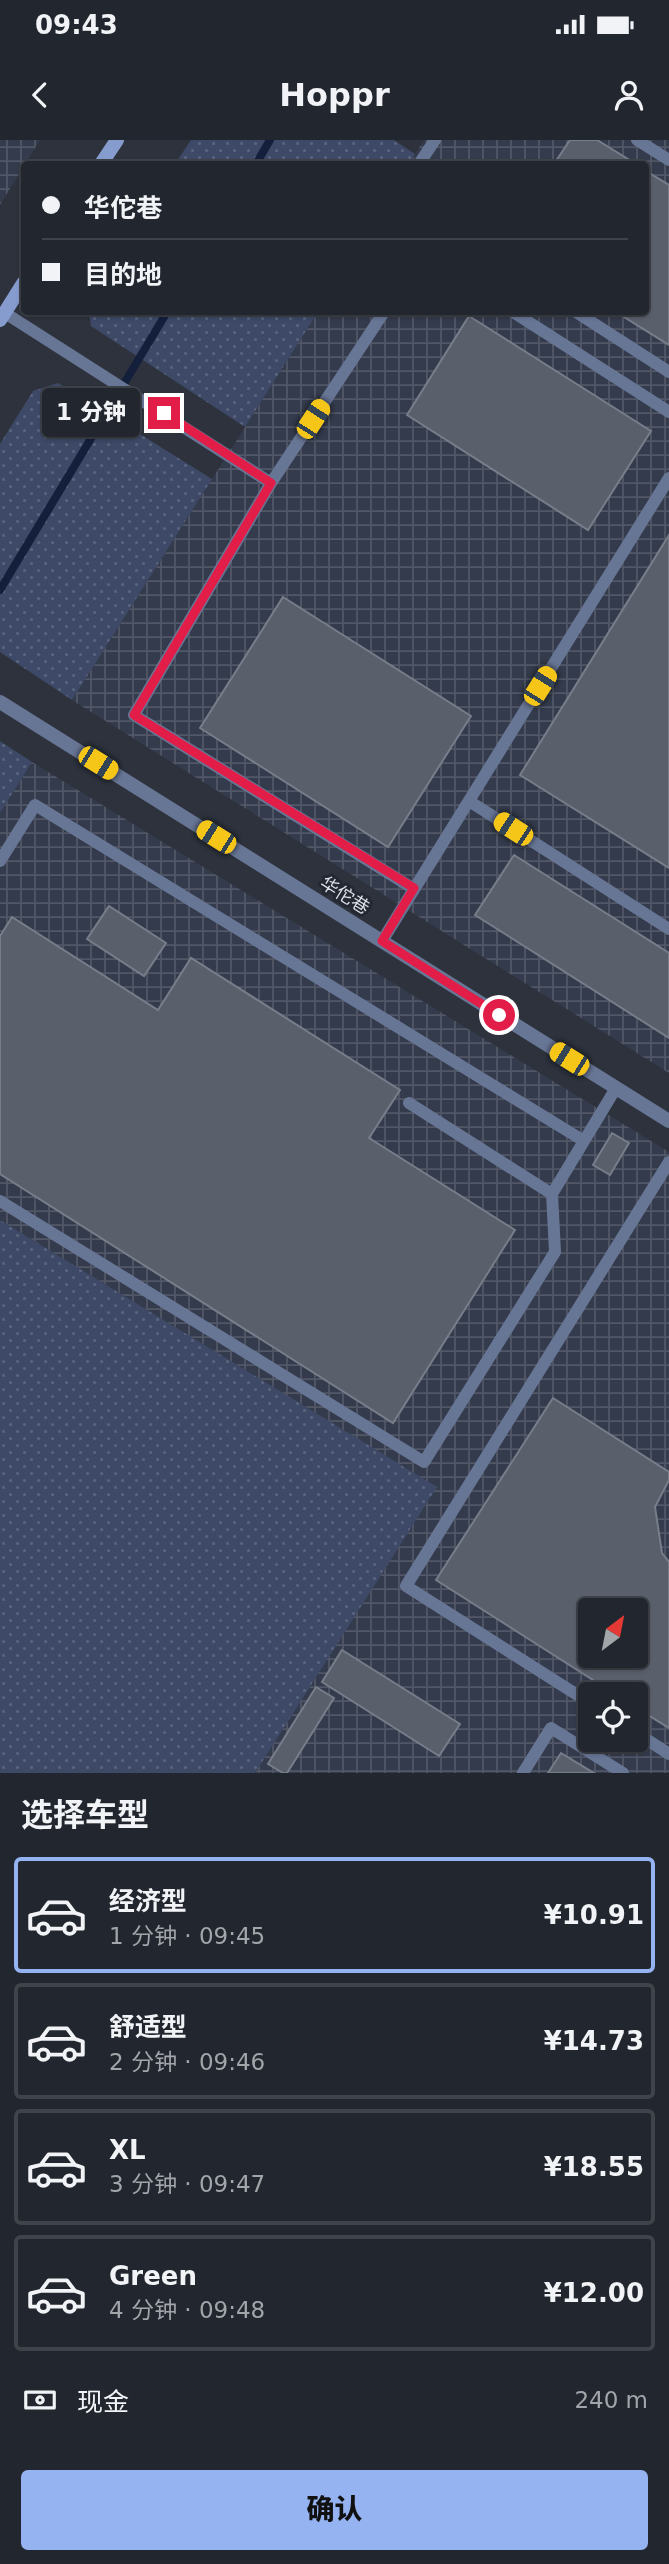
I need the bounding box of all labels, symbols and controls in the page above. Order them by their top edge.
text: 09:43 [35,10,118,40]
icon: back [21,76,59,114]
text: Hoppr [279,76,390,114]
icon: person [610,76,648,114]
text: 华佗巷 [84,193,162,223]
text: 目的地 [84,260,162,290]
callout: 1 分钟 [41,388,140,438]
car [293,396,334,442]
route end [148,397,180,429]
text: 1 分钟 [56,399,126,425]
car [520,663,561,709]
car [75,743,122,783]
car [490,809,537,849]
car [193,817,240,857]
street label: 华佗巷 [317,872,373,918]
route start [483,999,515,1031]
car [546,1039,593,1079]
north arrow [578,1598,648,1668]
map controls [578,1598,648,1752]
button: locate [578,1682,648,1752]
text: 选择车型 [21,1796,149,1834]
icon: car [25,1884,88,1947]
text: 经济型 [109,1886,187,1916]
text: ¥10.91 [544,1900,644,1930]
text: 1 分钟 · 09:45 [109,1923,265,1949]
icon: car [25,2010,88,2073]
text: 舒适型 [109,2012,187,2042]
text: ¥14.73 [544,2026,644,2056]
text: 2 分钟 · 09:46 [109,2049,265,2075]
text: XL [109,2135,146,2165]
icon: car [25,2136,88,2199]
text: ¥18.55 [544,2152,644,2182]
text: 3 分钟 · 09:47 [109,2171,265,2197]
text: Green [109,2261,197,2291]
icon: car [25,2262,88,2325]
text: ¥12.00 [544,2278,644,2308]
text: 4 分钟 · 09:48 [109,2297,265,2323]
icon: cash [21,2381,59,2419]
text: 现金 [77,2387,129,2417]
text: 240 m [574,2387,648,2413]
button: 确认 [21,2470,648,2550]

